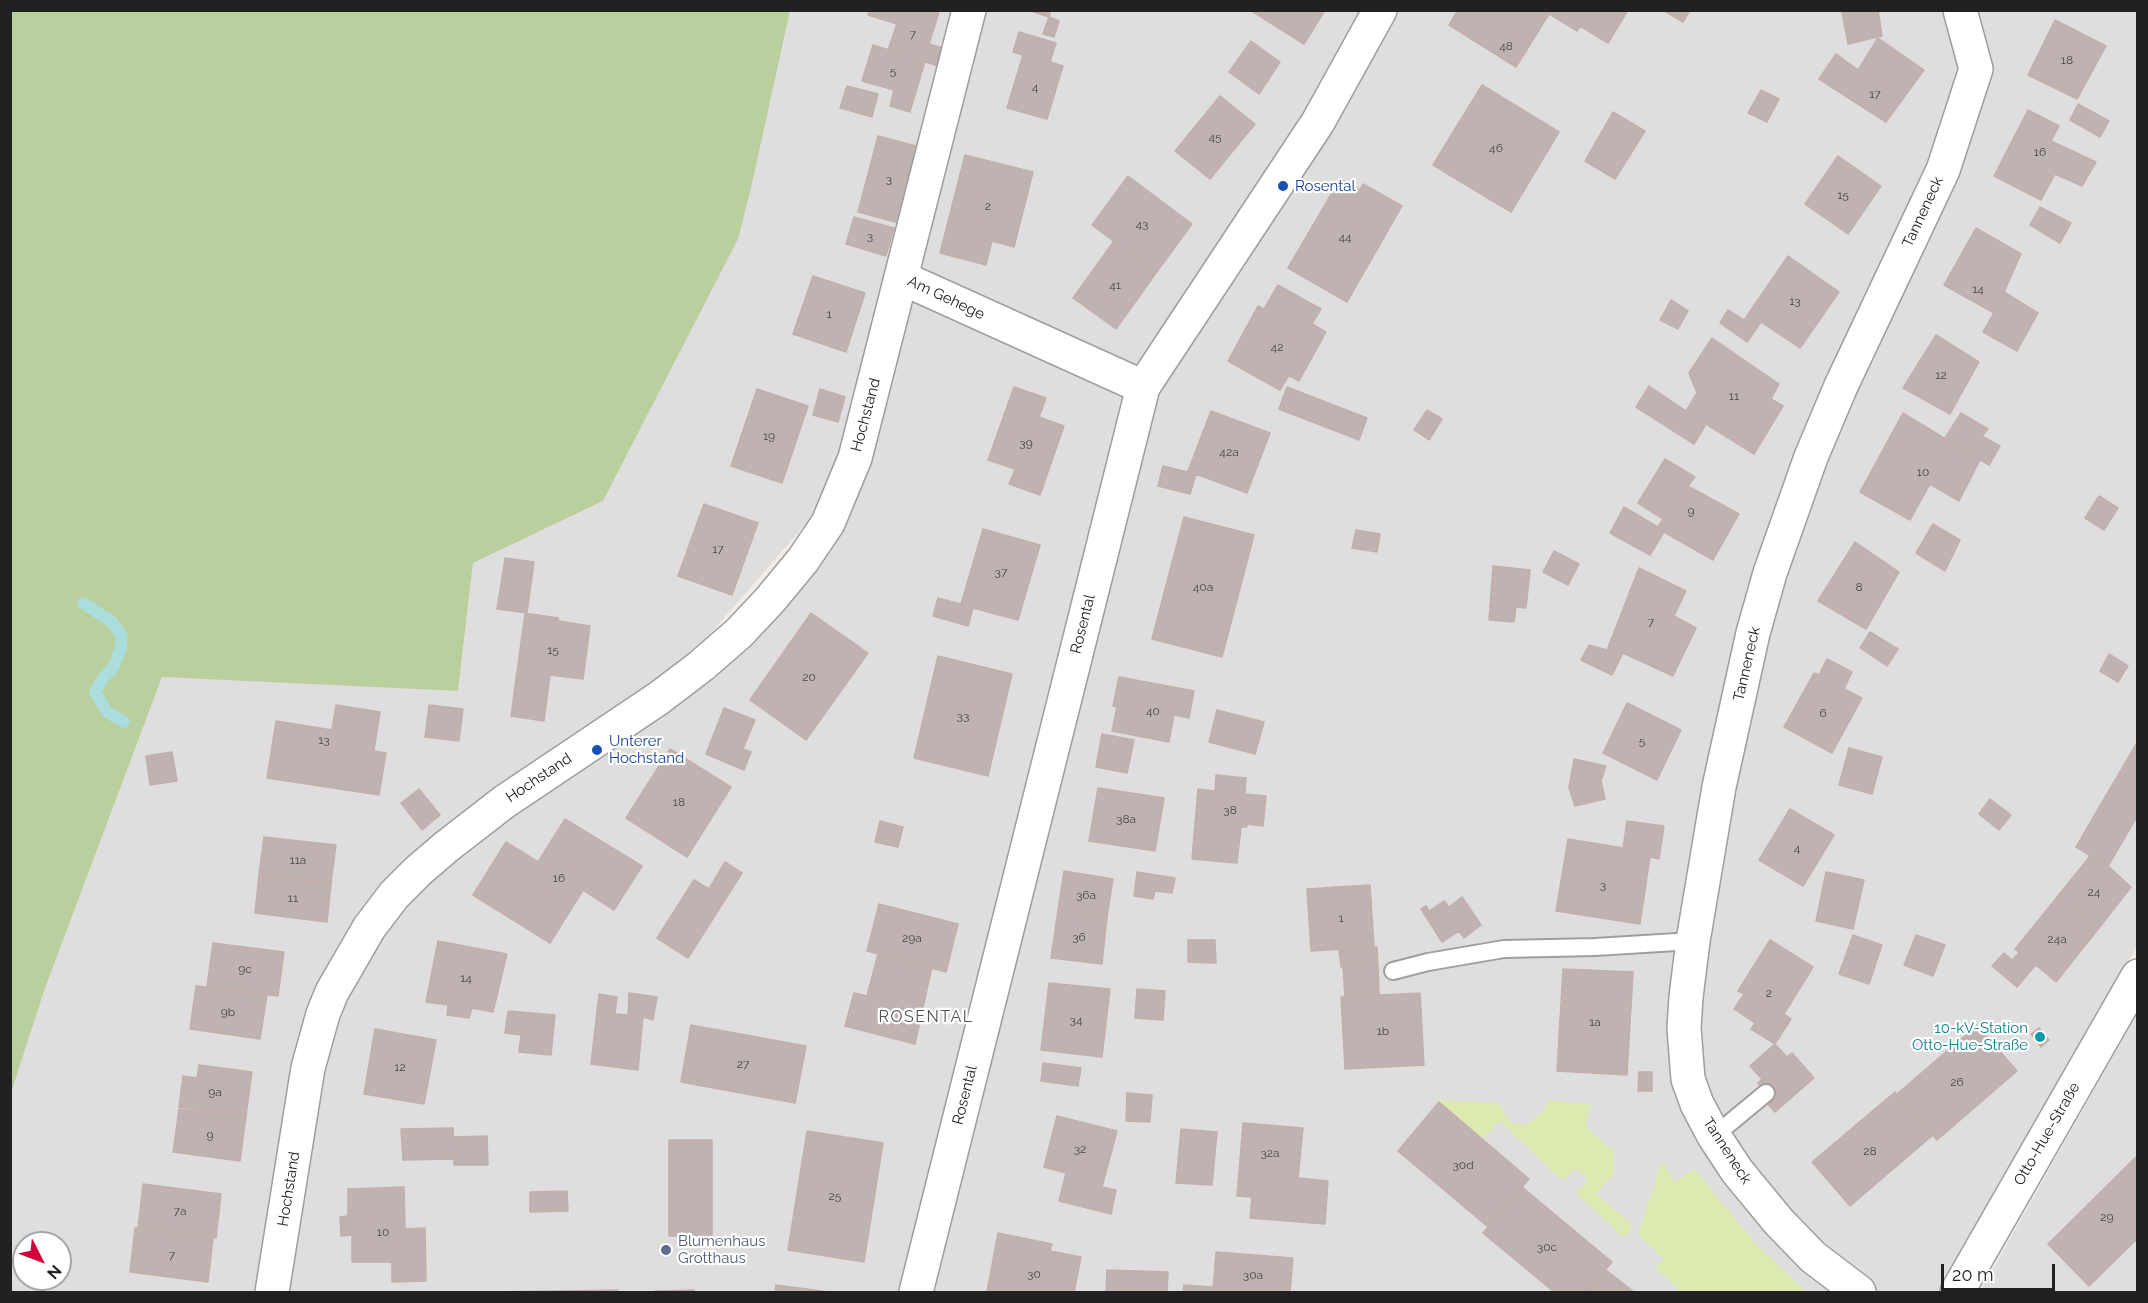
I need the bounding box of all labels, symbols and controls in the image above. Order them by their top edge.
house number: 7 [910,27,916,41]
house number: 48 [1499,39,1513,53]
house number: 18 [2061,53,2073,67]
house number: 5 [890,64,896,78]
house number: 4 [1032,80,1038,94]
house number: 17 [1869,87,1881,101]
house number: 45 [1208,130,1222,144]
house number: 46 [1489,141,1503,155]
house number: 16 [2034,145,2046,159]
house number: 3 [886,172,892,186]
street label: Tanneneck [1899,174,1947,250]
place label: Rosental [1295,177,1355,195]
marker: Rosental [1276,179,1290,193]
house number: 15 [1837,188,1849,202]
house number: 2 [985,199,991,213]
house number: 43 [1136,217,1148,231]
house number: 3 [867,229,873,243]
house number: 44 [1338,230,1352,244]
street label: Am Gehege [905,272,987,324]
house number: 41 [1109,278,1121,292]
house number: 14 [1972,282,1984,296]
house number: 13 [1789,294,1801,308]
house number: 1 [826,307,832,321]
house number: 42 [1271,340,1283,354]
house number: 12 [1935,368,1947,382]
street label: Hochstand [848,376,884,454]
house number: 11 [1729,389,1739,403]
house number: 19 [763,429,775,443]
house number: 39 [1019,436,1033,450]
house number: 42a [1219,445,1239,459]
house number: 10 [1917,465,1929,479]
house number: 9 [1687,504,1695,518]
house number: 17 [712,542,724,556]
house number: 37 [995,565,1007,579]
house number: 40a [1193,580,1213,594]
house number: 8 [1855,580,1863,594]
street label: Rosental [1067,592,1099,656]
house number: 7 [1648,615,1654,629]
street label: Tanneneck [1730,625,1764,703]
house number: 15 [547,643,559,657]
house number: 20 [802,670,816,684]
house number: 40 [1146,704,1160,718]
house number: 6 [1819,706,1827,720]
house number: 33 [957,709,969,723]
place label: Unterer Hochstand [609,732,684,767]
house number: 13 [318,733,330,747]
house number: 5 [1639,734,1645,748]
marker: Unterer Hochstand [590,743,604,757]
street label: Hochstand [503,749,575,807]
house number: 18 [673,795,685,809]
house number: 38 [1223,803,1237,817]
house number: 38a [1116,812,1136,826]
house number: 4 [1794,841,1800,855]
house number: 11a [290,853,306,867]
house number: 16 [553,871,565,885]
house number: 3 [1600,878,1606,892]
house number: 24 [2088,885,2100,899]
house number: 36a [1076,888,1096,902]
house number: 11 [288,891,298,905]
house number: 1 [1338,911,1344,925]
house number: 36 [1072,930,1086,944]
house number: 29a [902,931,922,945]
house number: 24a [2047,932,2067,946]
house number: 9c [238,962,252,976]
house number: 14 [460,971,472,985]
house number: 2 [1766,986,1772,1000]
house number: 9b [221,1005,235,1019]
district label: ROSENTAL [878,1007,974,1027]
house number: 34 [1070,1013,1082,1027]
house number: 1a [1589,1015,1601,1029]
place label: 10-kV-Station Otto-Hue-Straße [1912,1019,2028,1054]
house number: 1b [1377,1024,1389,1038]
marker: 10-kV-Station Otto-Hue-Straße [2033,1030,2047,1044]
house number: 27 [737,1057,749,1071]
house number: 12 [394,1060,406,1074]
street label: Rosental [949,1063,981,1127]
house number: 26 [1950,1075,1964,1089]
street label: Otto-Hue-Straße [2010,1079,2084,1189]
house number: 9a [208,1085,222,1099]
street label: Tanneneck [1699,1114,1755,1188]
house number: 9 [206,1128,214,1142]
house number: 32 [1074,1142,1086,1156]
house number: 28 [1863,1144,1877,1158]
house number: 32a [1260,1146,1280,1160]
street label: Hochstand [274,1150,304,1228]
house number: 30d [1452,1158,1474,1172]
house number: 25 [829,1189,841,1203]
house number: 7a [174,1204,186,1218]
house number: 29 [2100,1210,2114,1224]
house number: 10 [377,1225,389,1239]
north arrow [12,1231,72,1291]
place label: Blumenhaus Grotthaus [678,1232,765,1267]
house number: 30c [1537,1240,1557,1254]
marker: Blumenhaus Grotthaus [659,1243,673,1257]
house number: 7 [169,1248,175,1262]
scale bar [1944,1252,2058,1290]
text: N [43,1261,65,1283]
text: 20 m [1952,1264,1994,1285]
house number: 30 [1027,1267,1041,1281]
house number: 30a [1243,1268,1263,1282]

